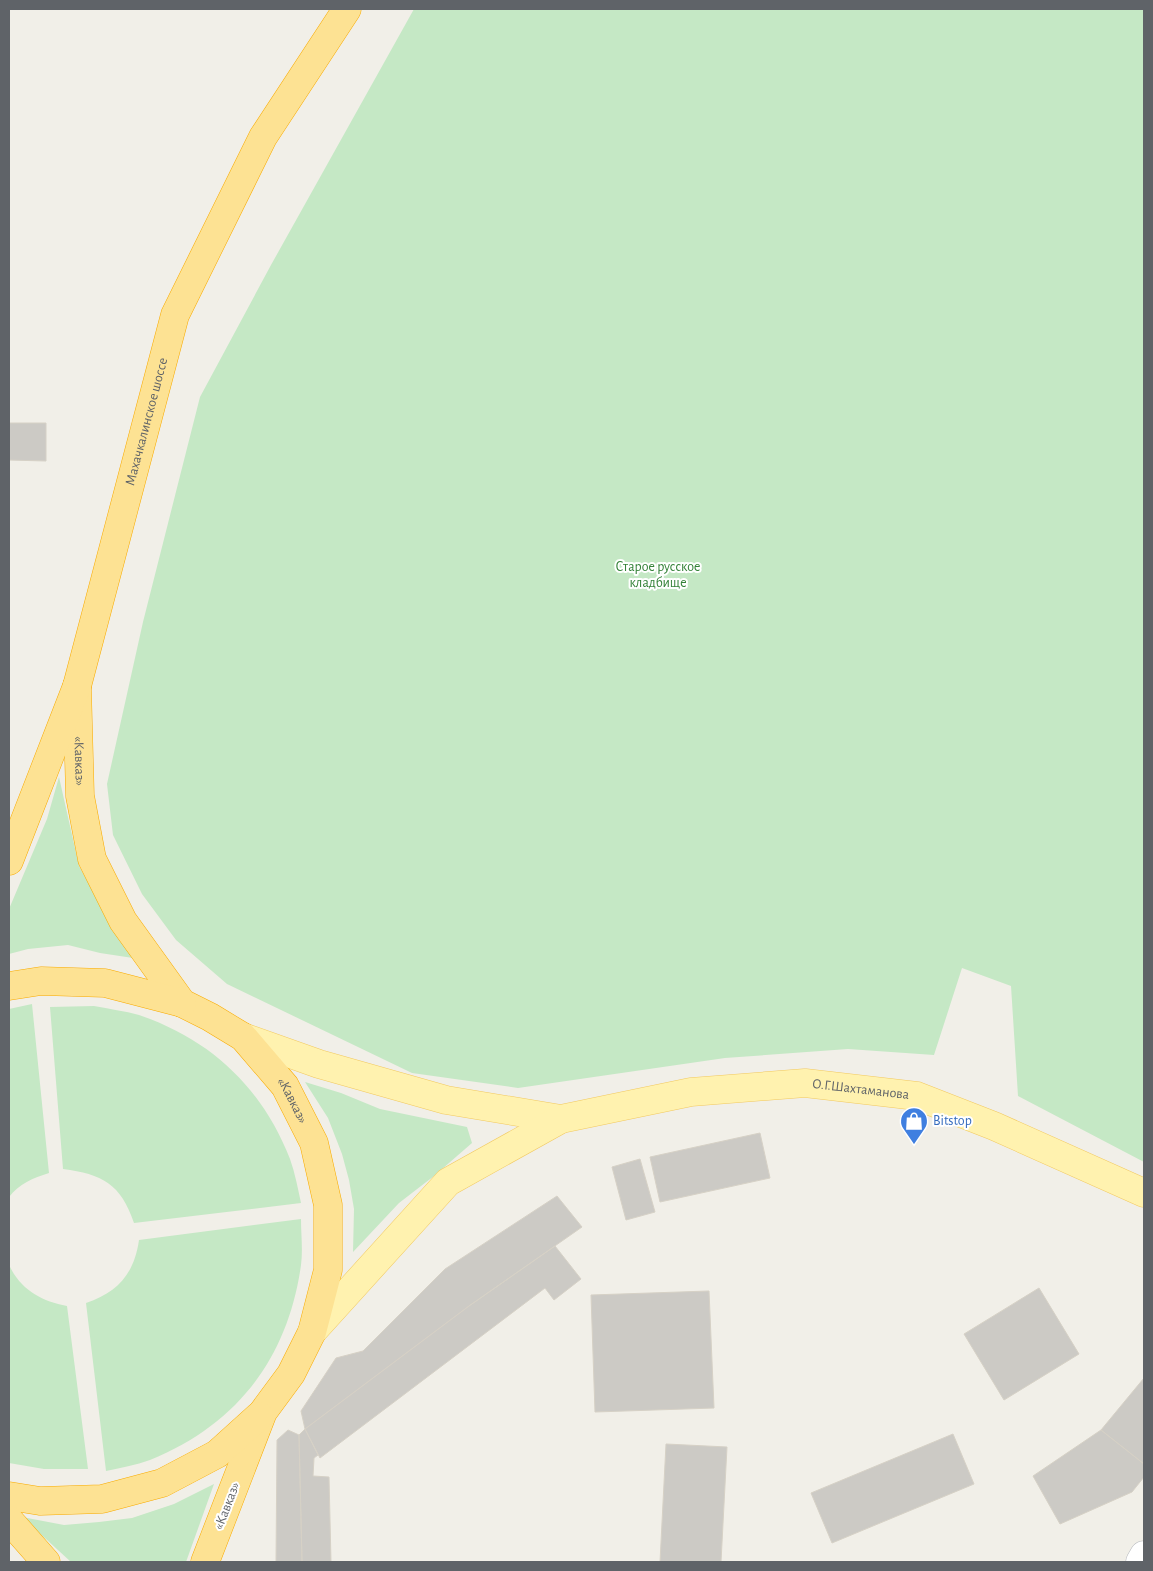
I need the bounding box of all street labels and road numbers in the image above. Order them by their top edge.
street label: Махачкалинское шоссе [123,356,170,487]
street label: «Кавказ» [71,736,87,786]
street label: «Кавказ» [274,1075,310,1126]
street label: О.Г.Шахтаманова [811,1077,911,1102]
street label: «Кавказ» [212,1480,242,1532]

